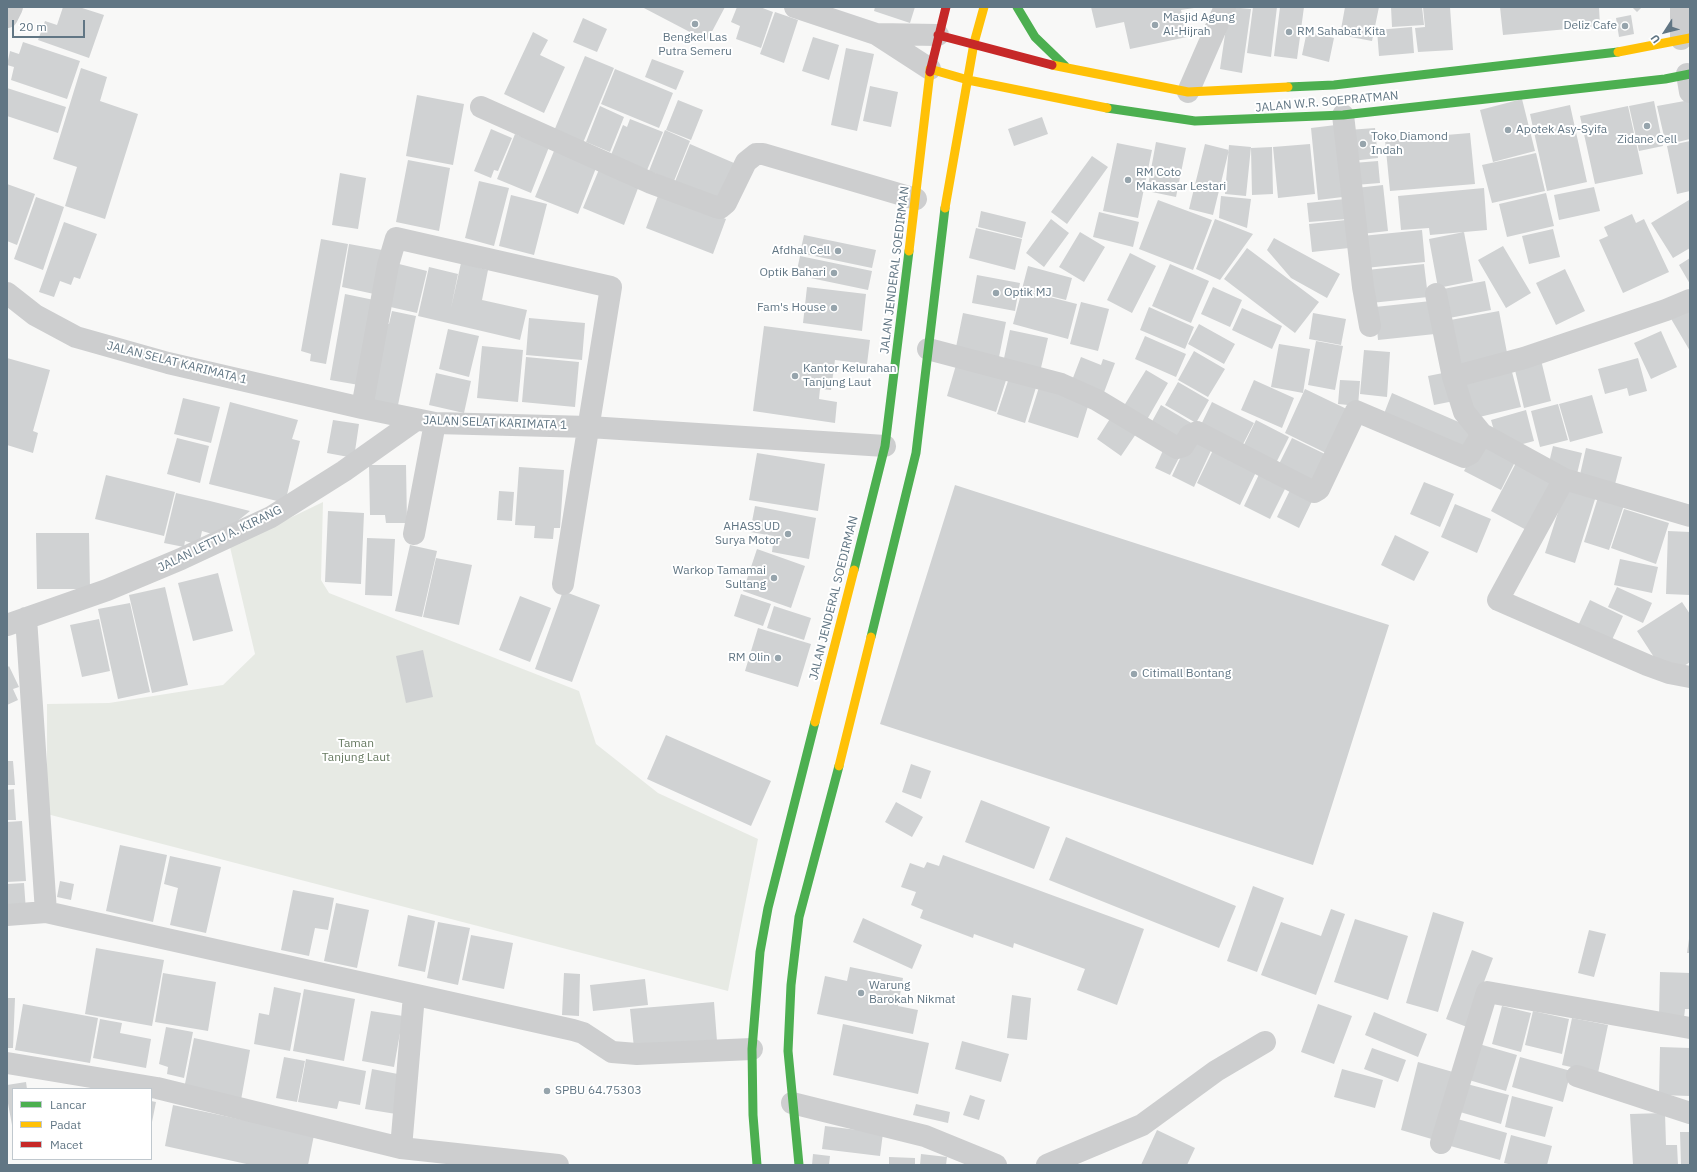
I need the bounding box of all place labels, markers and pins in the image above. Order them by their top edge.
place label: Masjid Agung Al-Hijrah [1163,11,1235,39]
marker: Bengkel Las Putra Semeru [690,19,700,29]
place label: Deliz Cafe [1563,19,1617,33]
marker: Masjid Agung Al-Hijrah [1150,20,1160,30]
marker: Deliz Cafe [1620,21,1630,31]
place label: RM Sahabat Kita [1297,25,1385,39]
marker: RM Sahabat Kita [1284,27,1294,37]
place label: Bengkel Las Putra Semeru [658,31,732,59]
marker: Zidane Cell [1642,121,1652,131]
place label: Apotek Asy-Syifa [1516,123,1607,137]
marker: Apotek Asy-Syifa [1503,125,1513,135]
place label: Toko Diamond Indah [1371,130,1448,158]
place label: Zidane Cell [1617,133,1677,147]
marker: Toko Diamond Indah [1358,139,1368,149]
place label: RM Coto Makassar Lestari [1136,166,1226,194]
marker: RM Coto Makassar Lestari [1123,175,1133,185]
place label: Afdhal Cell [772,244,830,258]
marker: Afdhal Cell [833,246,843,256]
place label: Optik Bahari [759,266,826,280]
marker: Optik Bahari [829,268,839,278]
place label: Optik MJ [1004,286,1052,300]
marker: Optik MJ [991,288,1001,298]
place label: Fam's House [757,301,826,315]
marker: Fam's House [829,303,839,313]
place label: Kantor Kelurahan Tanjung Laut [803,362,897,390]
marker: Kantor Kelurahan Tanjung Laut [790,371,800,381]
place label: AHASS UD Surya Motor [715,520,780,548]
marker: AHASS UD Surya Motor [783,529,793,539]
place label: Warkop Tamamai Sultang [673,564,766,592]
marker: Warkop Tamamai Sultang [769,573,779,583]
place label: RM Olin [728,651,770,665]
marker: RM Olin [773,653,783,663]
place label: Citimall Bontang [1142,667,1231,681]
marker: Citimall Bontang [1129,669,1139,679]
place label: Warung Barokah Nikmat [869,979,956,1007]
marker: Warung Barokah Nikmat [856,988,866,998]
place label: SPBU 64.75303 [555,1084,642,1098]
marker: SPBU 64.75303 [542,1086,552,1096]

